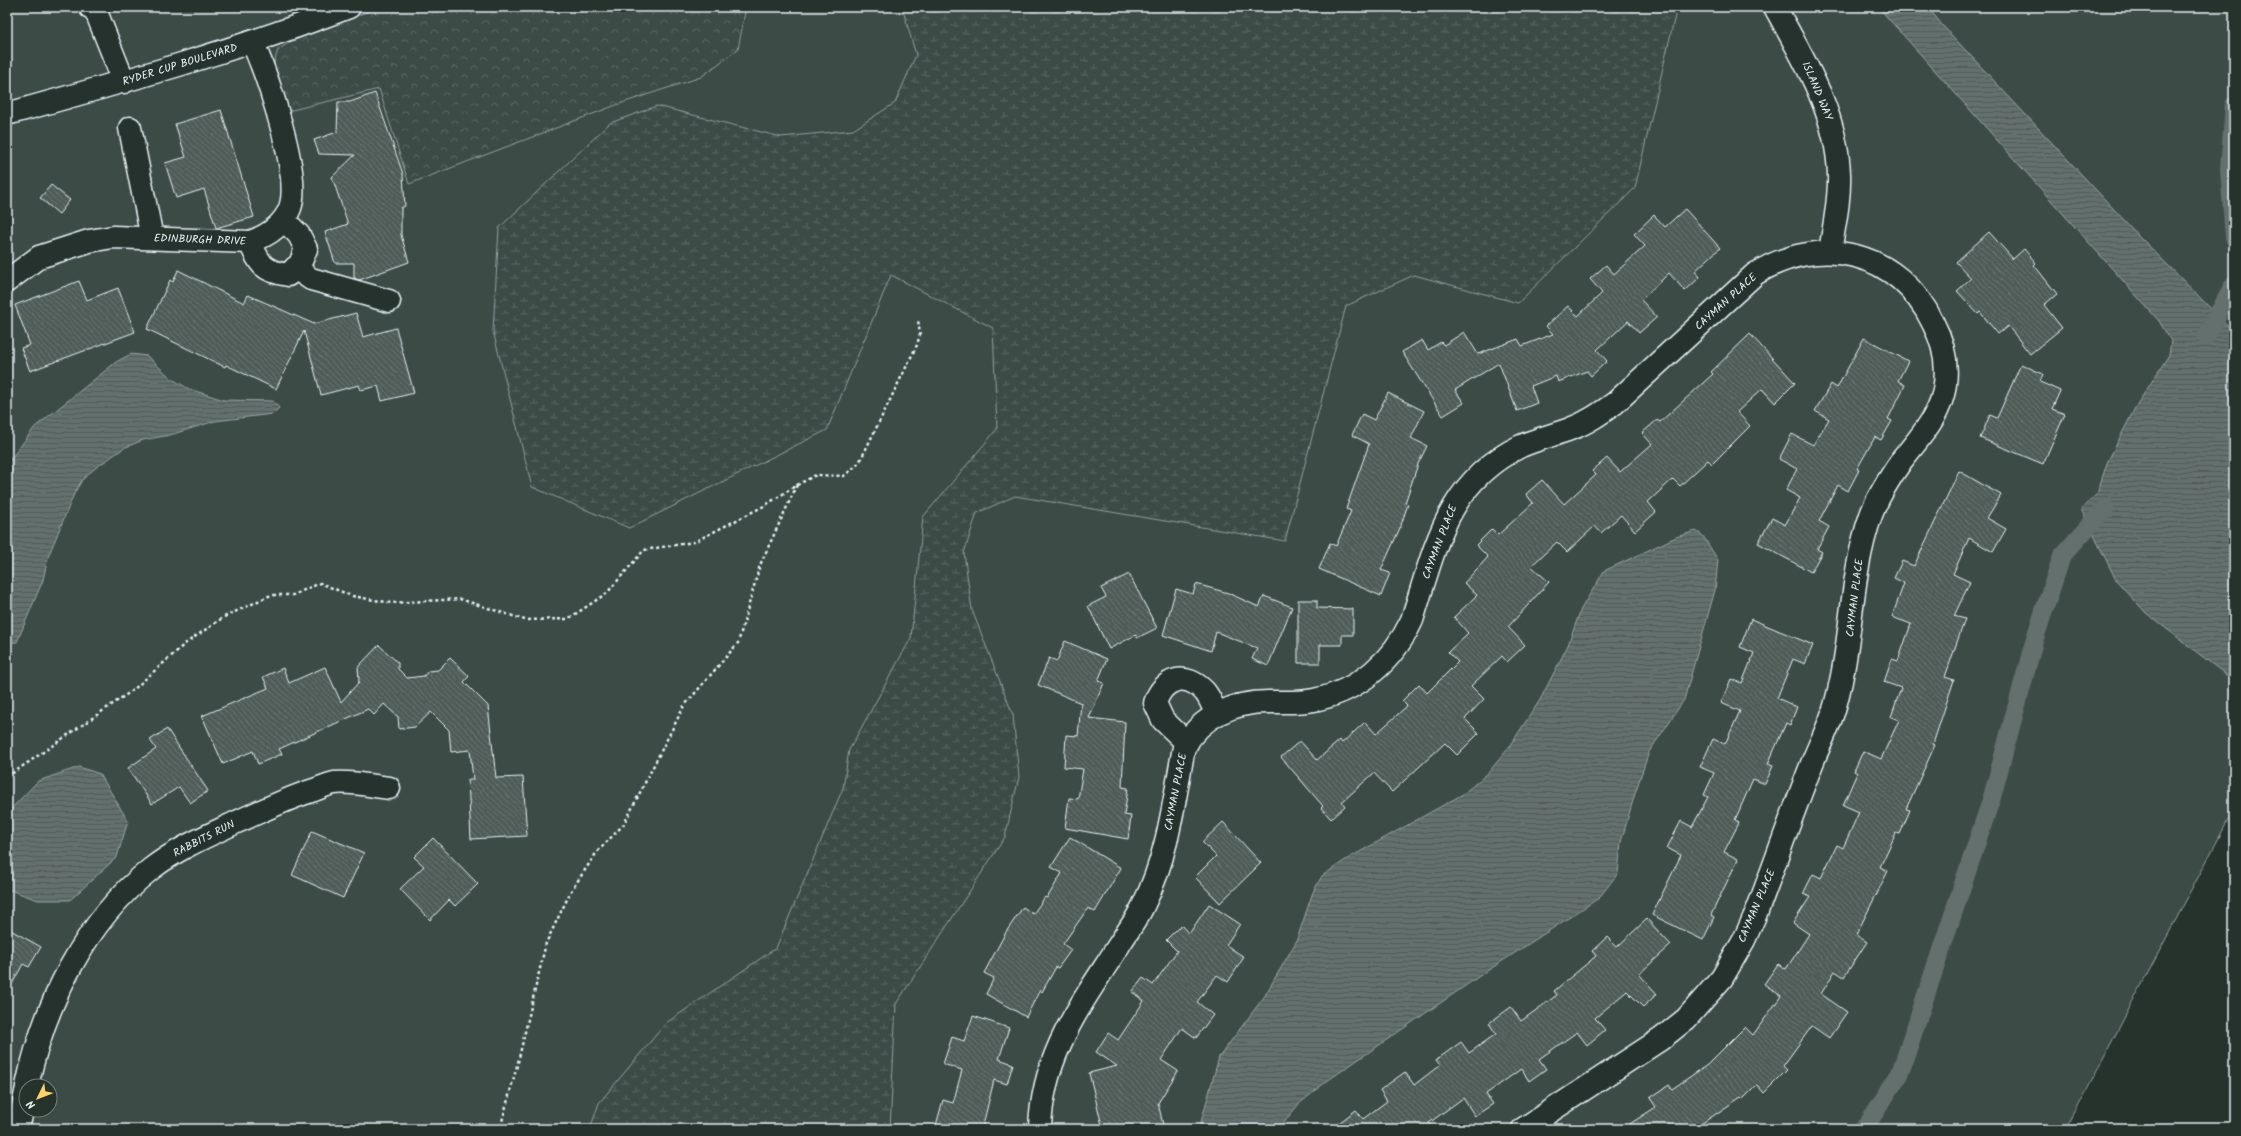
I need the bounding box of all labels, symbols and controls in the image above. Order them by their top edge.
street label: RYDER CUP BOULEVARD [120,39,240,91]
street label: ISLAND WAY [1797,59,1838,124]
street label: EDINBURGH DRIVE [154,229,247,251]
street label: CAYMAN PLACE [1691,269,1762,335]
street label: CAYMAN PLACE [1418,502,1463,582]
street label: CAYMAN PLACE [1841,557,1869,638]
street label: CAYMAN PLACE [1160,751,1192,832]
street label: RABBITS RUN [170,815,238,862]
street label: CAYMAN PLACE [1733,866,1781,946]
north arrow [18,1078,58,1118]
text: N [22,1095,40,1113]

